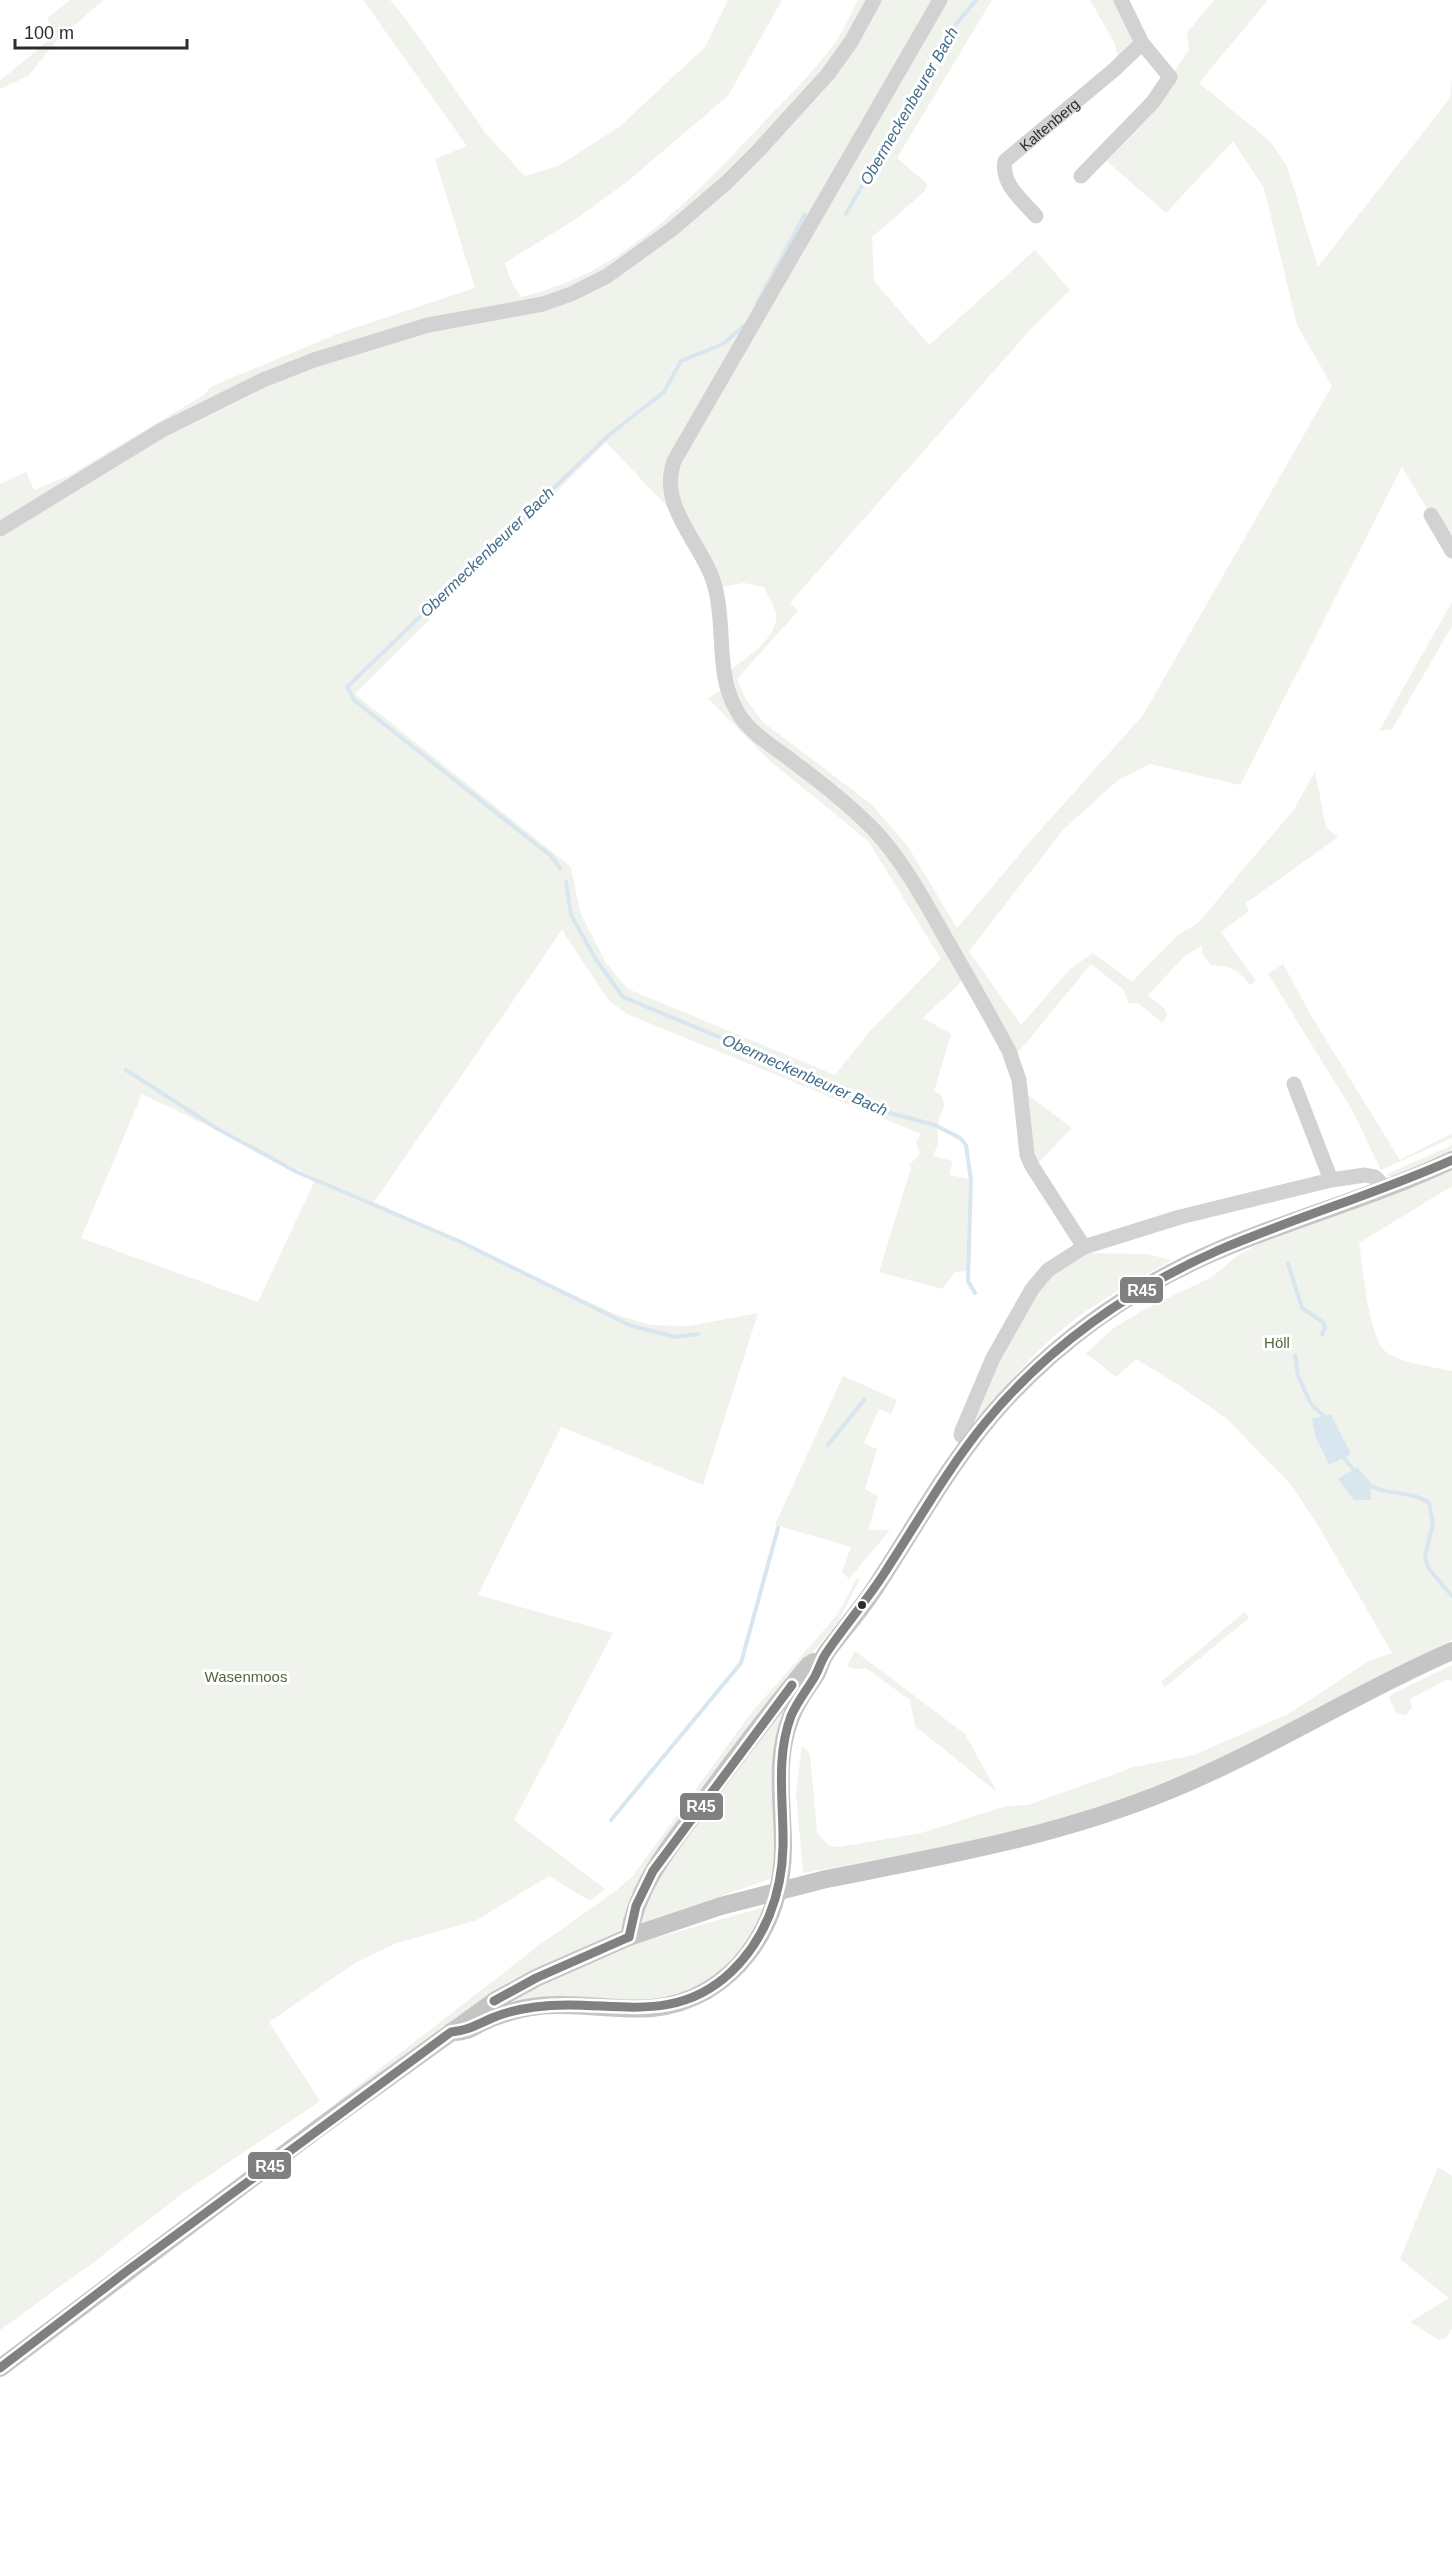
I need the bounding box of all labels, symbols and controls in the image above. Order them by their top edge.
scale bar [15,12,188,50]
text: 100 m [24,23,74,43]
water label: Obermeckenbeurer Bach [857,24,961,188]
street label: Kaltenberg [1016,94,1082,154]
water label: Obermeckenbeurer Bach [417,484,557,620]
water label: Obermeckenbeurer Bach [720,1031,890,1119]
line badge: R45 [1119,1276,1164,1304]
text: R45 [1127,1282,1157,1299]
park label: Höll [1264,1334,1290,1351]
unlabelled marker [856,1599,868,1611]
park label: Wasenmoos [205,1668,287,1685]
line badge: R45 [679,1792,724,1821]
text: R45 [686,1798,716,1815]
line badge: R45 [247,2151,292,2180]
text: R45 [255,2158,285,2175]

